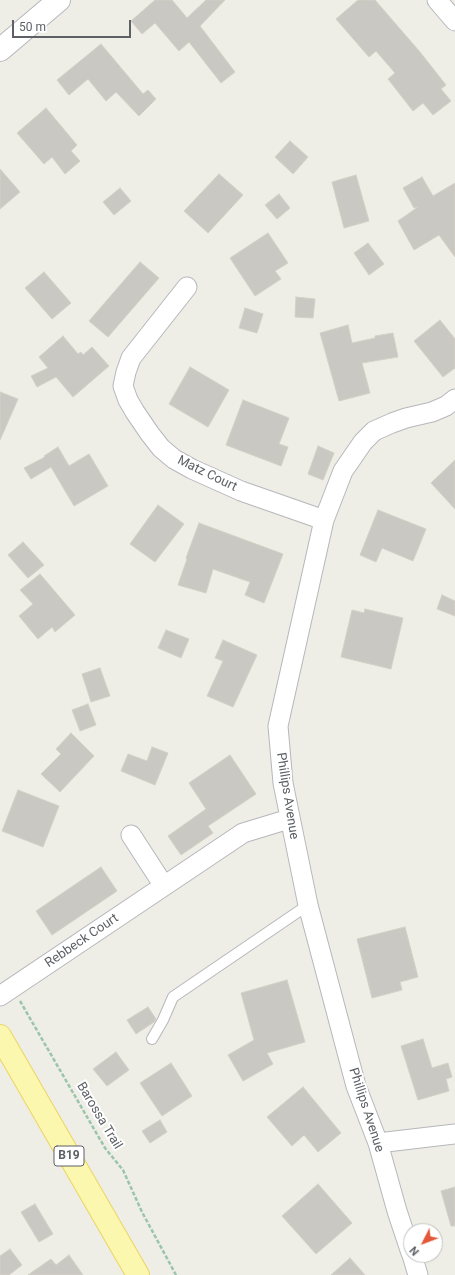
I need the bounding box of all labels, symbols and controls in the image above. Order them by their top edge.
scale bar [14,12,133,38]
text: 50 m [19,20,46,34]
street label: Matz Court [175,453,239,495]
street label: Phillips Avenue [272,751,302,841]
street label: Rebbeck Court [42,911,122,971]
street label: Phillips Avenue [345,1066,387,1154]
street label: Barossa Trail [73,1080,125,1152]
road number: B19 [54,1146,84,1166]
north arrow [403,1223,443,1263]
text: N [407,1243,422,1258]

